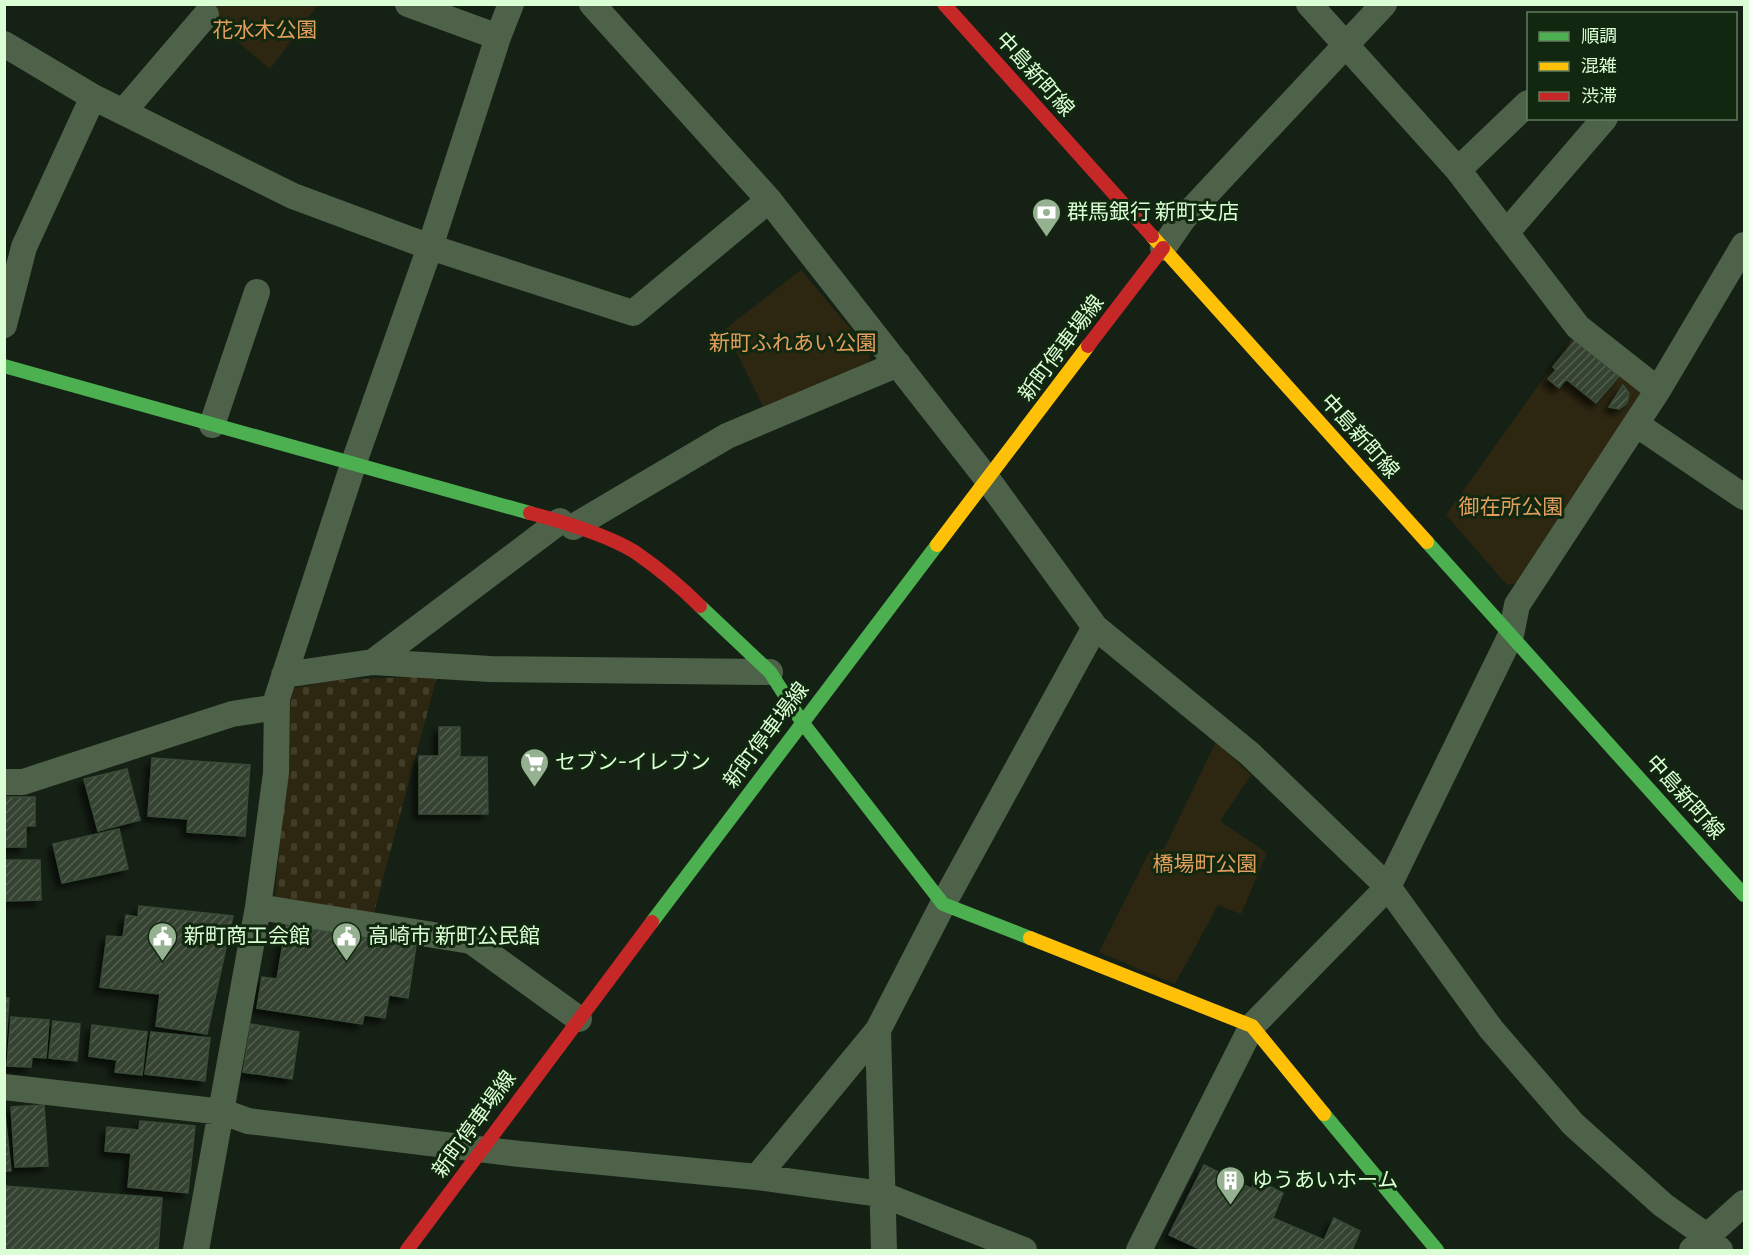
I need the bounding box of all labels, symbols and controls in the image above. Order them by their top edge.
legend [1527,12,1737,120]
park label: 花水木公園 [213,16,318,41]
text: 順調 [1581,24,1617,46]
street label: 中島新町線 [992,26,1081,120]
text: 混雑 [1581,54,1617,76]
text: 渋滞 [1581,84,1617,106]
bank icon: 群馬銀行 新町支店 [1030,196,1062,238]
place label: 群馬銀行 新町支店 [1067,198,1239,223]
street label: 新町停車場線 [1012,289,1108,405]
park label: 新町ふれあい公園 [709,329,877,354]
street label: 中島新町線 [1317,388,1406,482]
park label: 御在所公園 [1459,493,1564,518]
street label: 新町停車場線 [717,676,813,792]
supermarket icon: セブン-イレブン [518,746,550,788]
place label: セブン-イレブン [555,748,711,773]
street label: 中島新町線 [1642,749,1731,843]
park label: 橋場町公園 [1153,850,1258,875]
public building icon: 新町商工会館 [147,920,179,962]
public building icon: 高崎市 新町公民館 [331,920,363,962]
place label: 新町商工会館 [184,922,310,947]
place label: 高崎市 新町公民館 [368,922,540,947]
street label: 新町停車場線 [426,1065,520,1181]
building icon: ゆうあいホーム [1215,1164,1247,1206]
place label: ゆうあいホーム [1252,1166,1398,1191]

